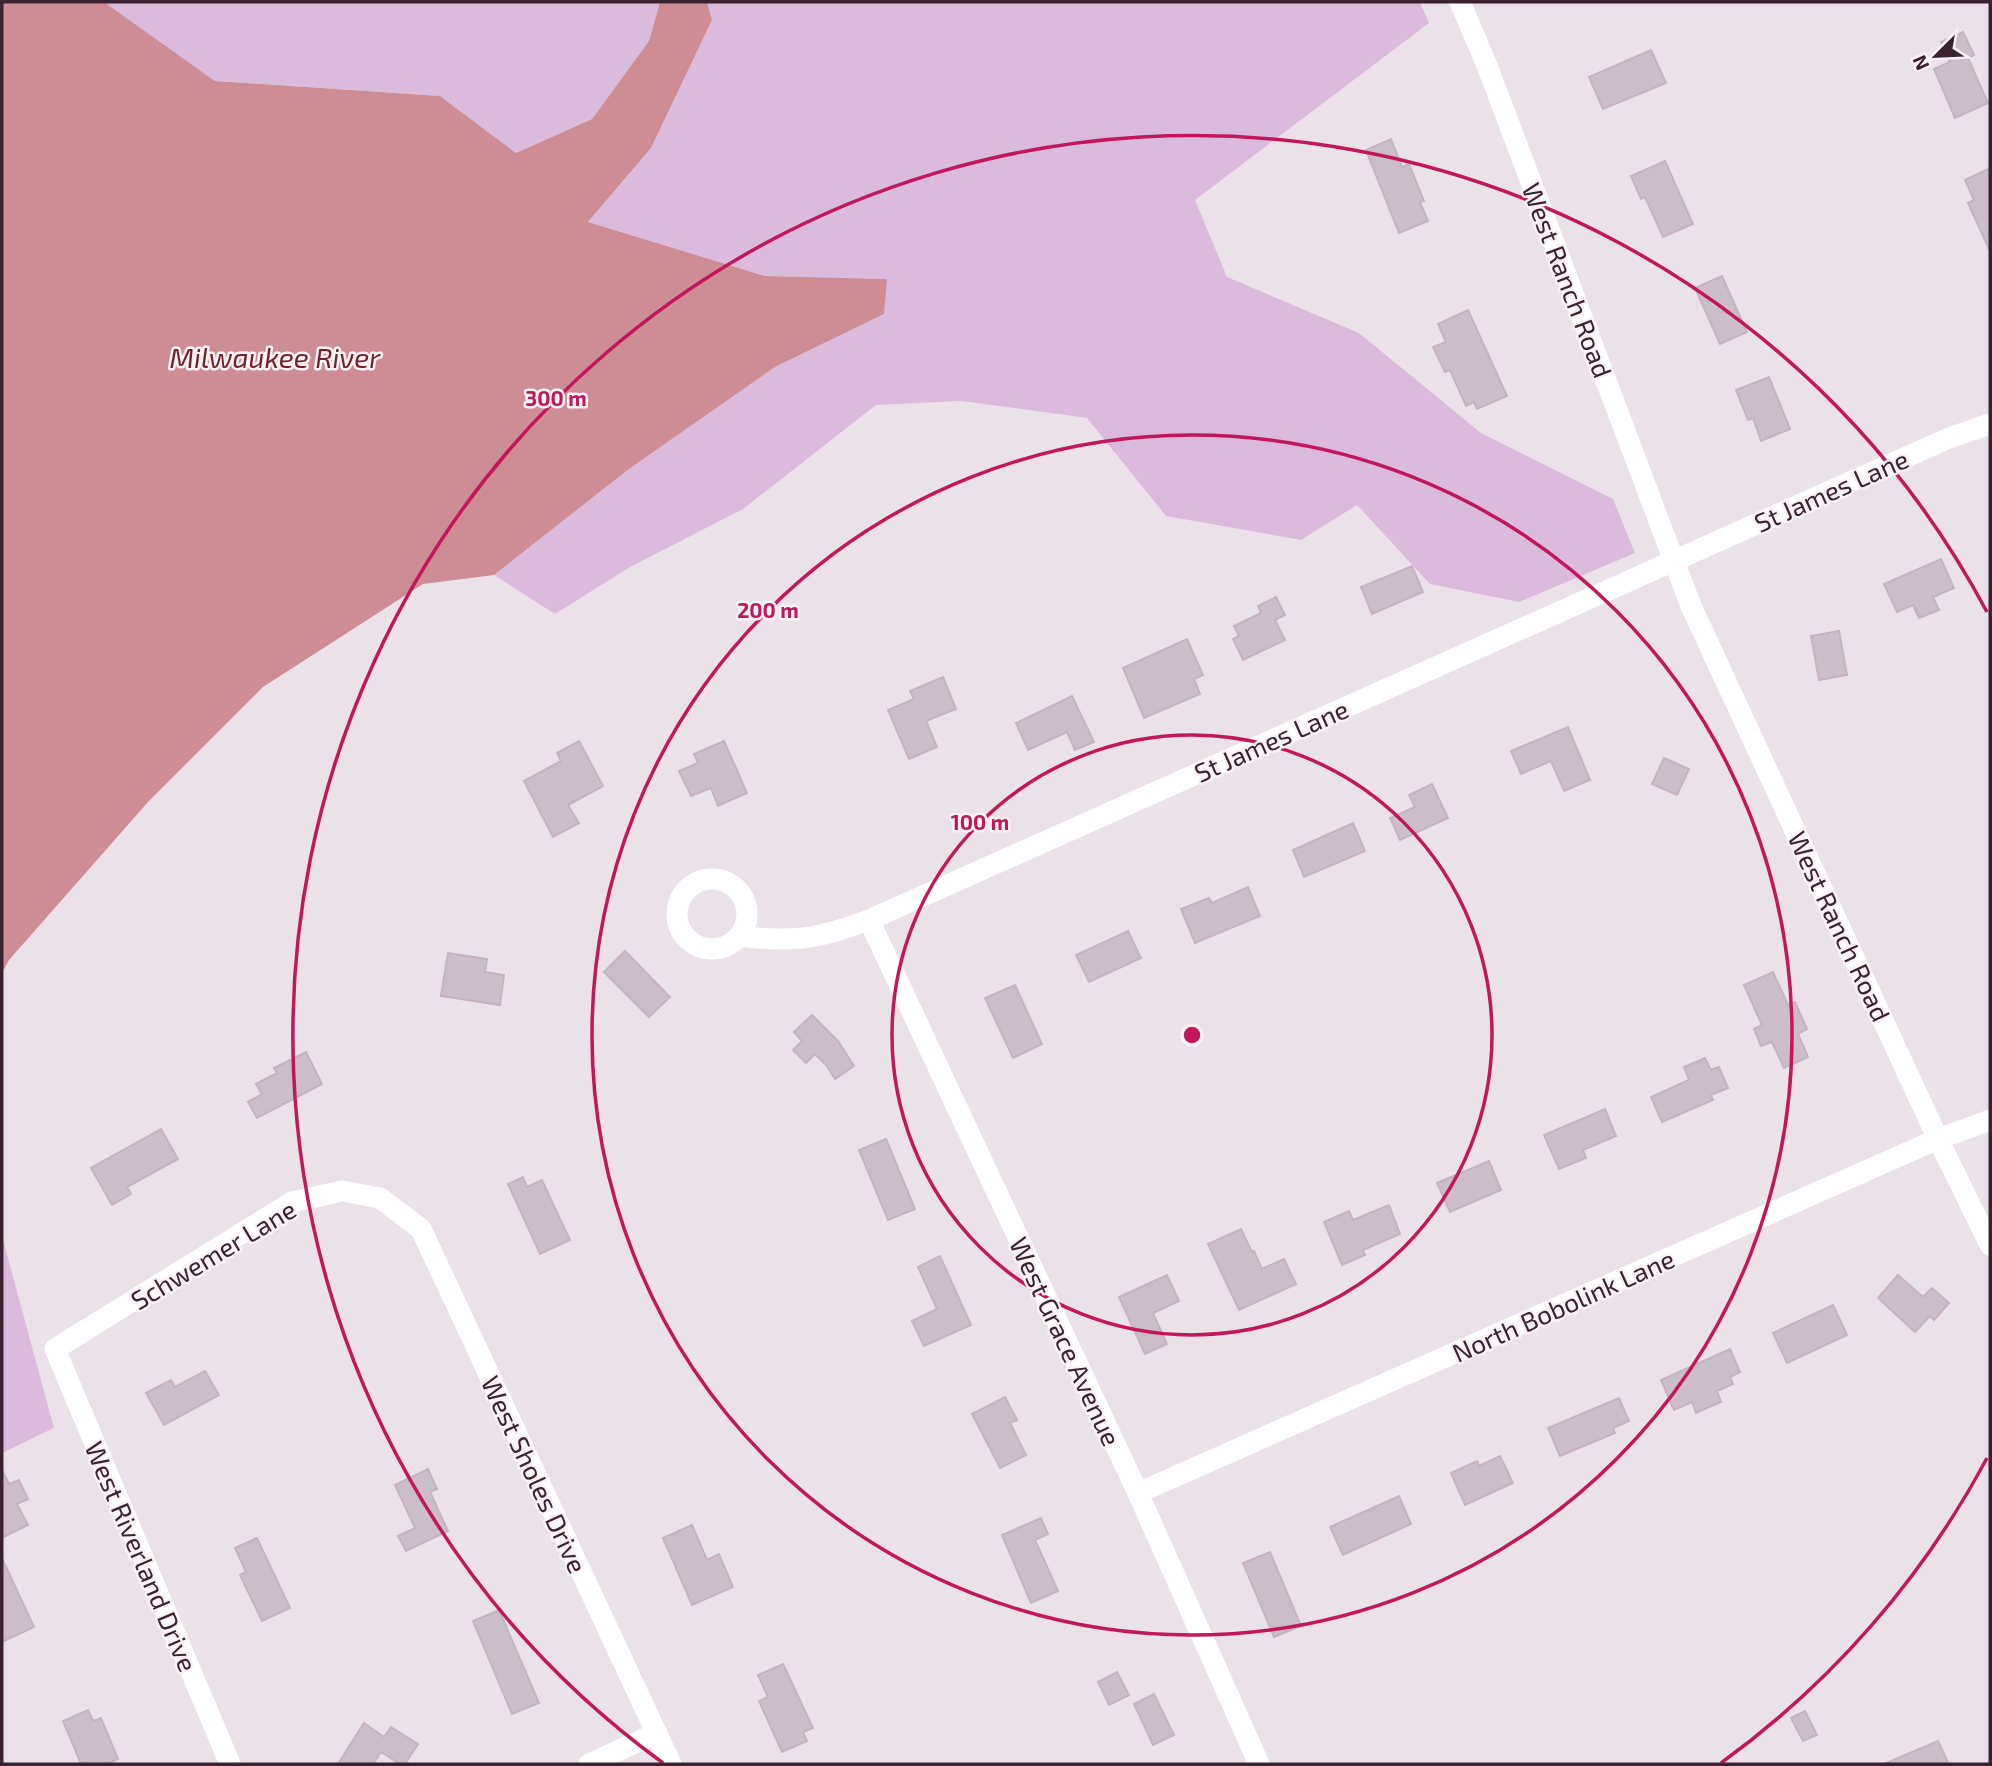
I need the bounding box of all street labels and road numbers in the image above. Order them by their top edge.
street label: West Ranch Road [1517,178,1619,382]
street label: St James Lane [1749,442,1913,538]
street label: St James Lane [1189,692,1353,788]
street label: West Ranch Road [1782,826,1898,1026]
street label: Schwemer Lane [125,1193,301,1315]
street label: West Grace Avenue [1004,1232,1128,1450]
street label: North Bobolink Lane [1447,1242,1679,1368]
street label: West Sholes Drive [476,1371,594,1577]
street label: West Riverland Drive [79,1436,205,1676]

